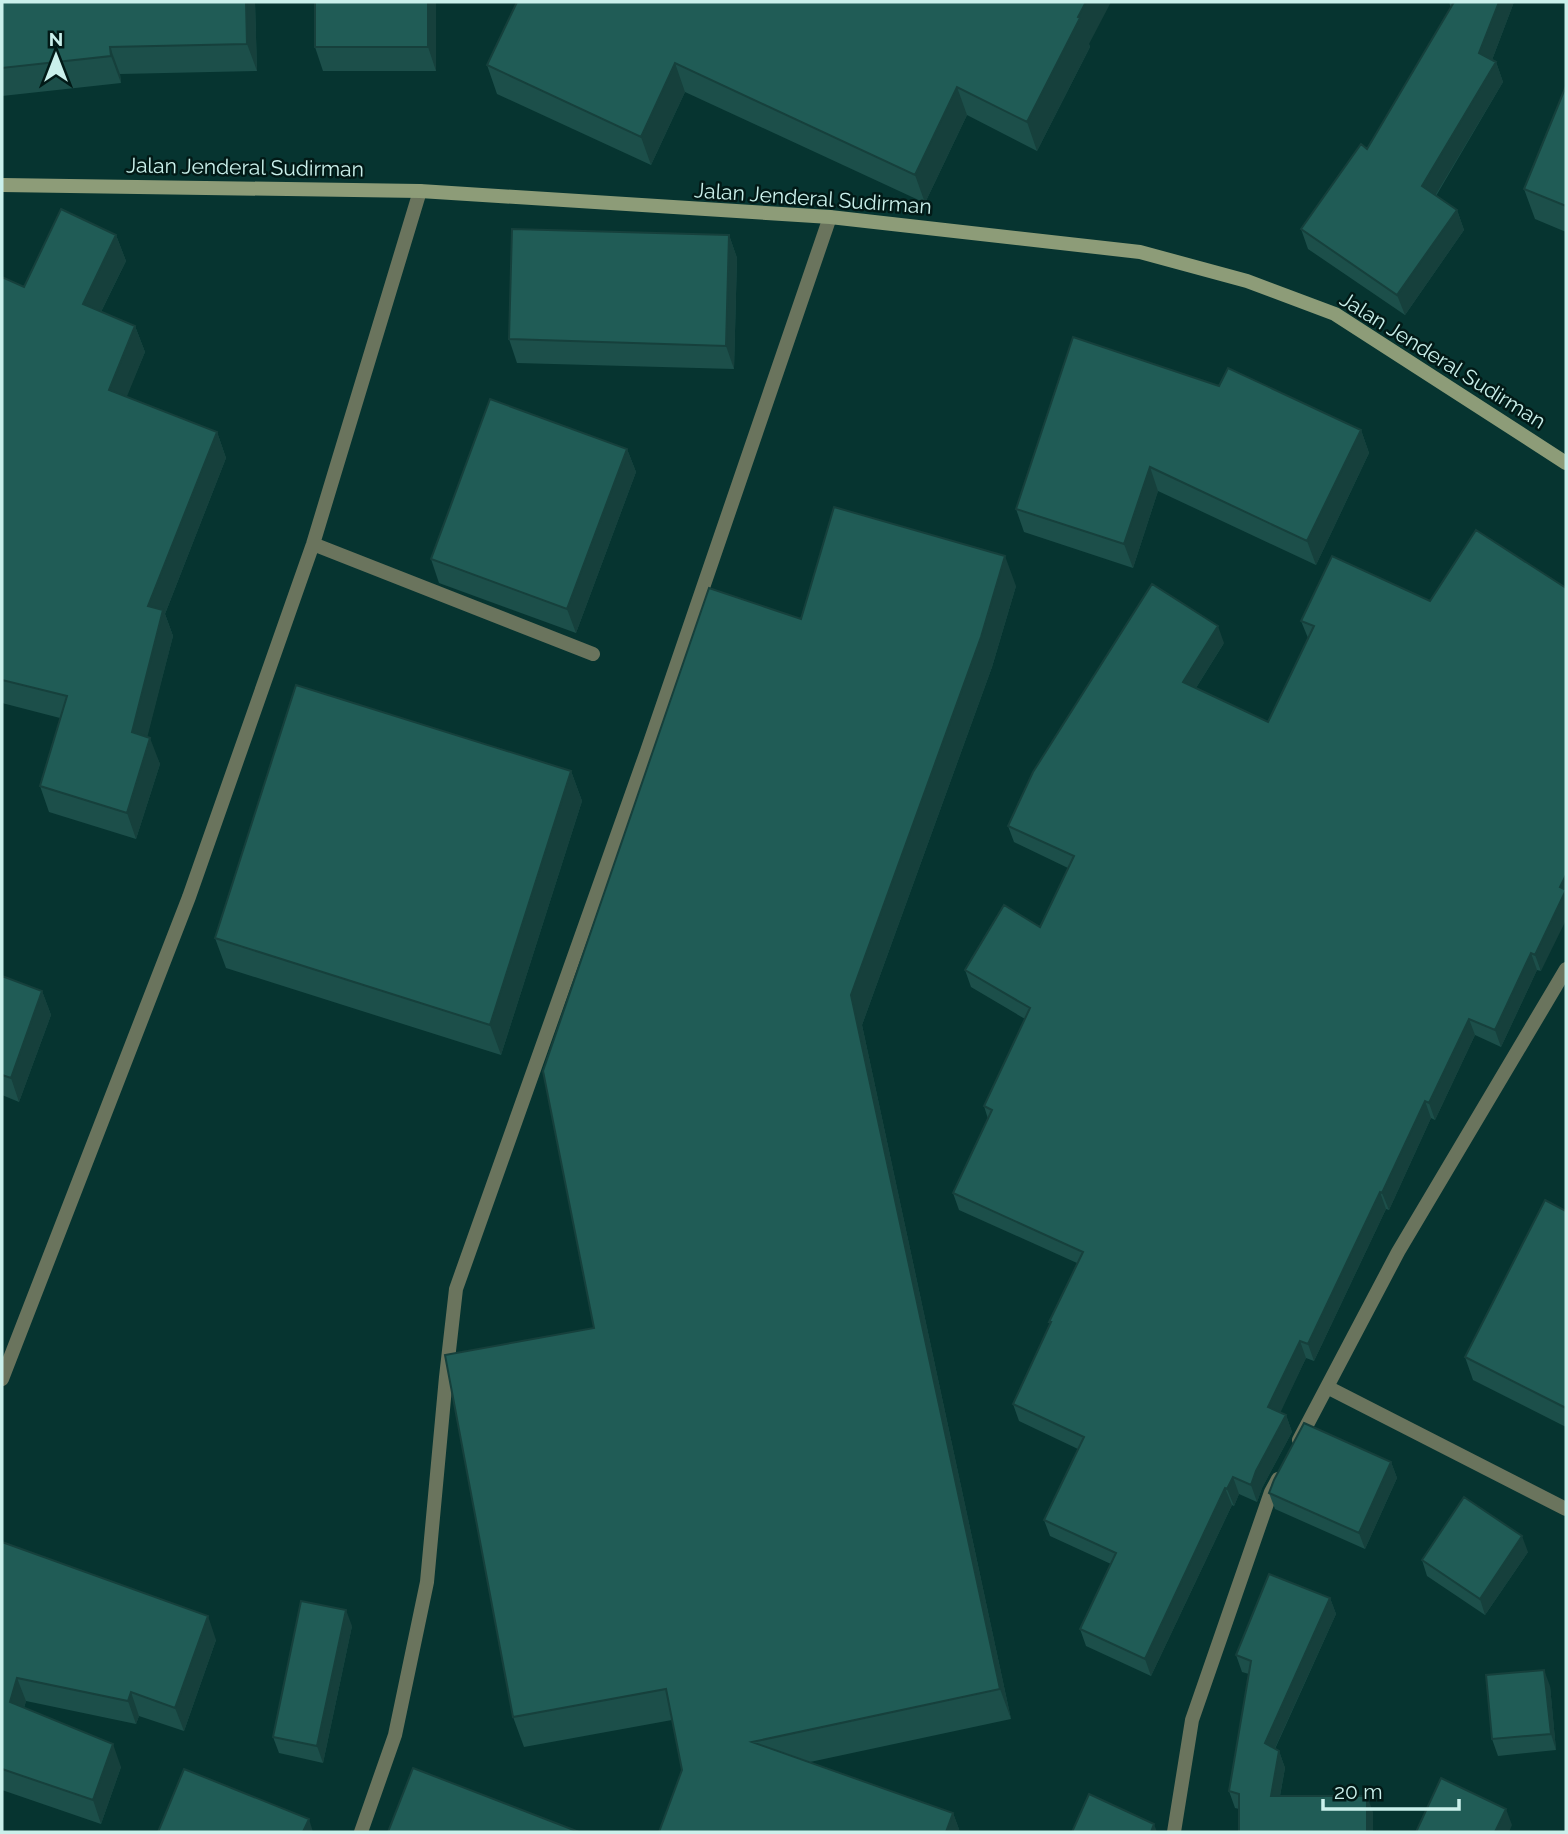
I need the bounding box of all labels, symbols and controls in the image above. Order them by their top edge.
north arrow [21,21,91,91]
text: N [49,28,63,50]
street label: Jalan Jenderal Sudirman [126,152,364,182]
street label: Jalan Jenderal Sudirman [693,177,933,219]
street label: Jalan Jenderal Sudirman [1336,286,1550,434]
scale bar [1323,1768,1460,1812]
text: 20 m [1334,1779,1382,1804]

